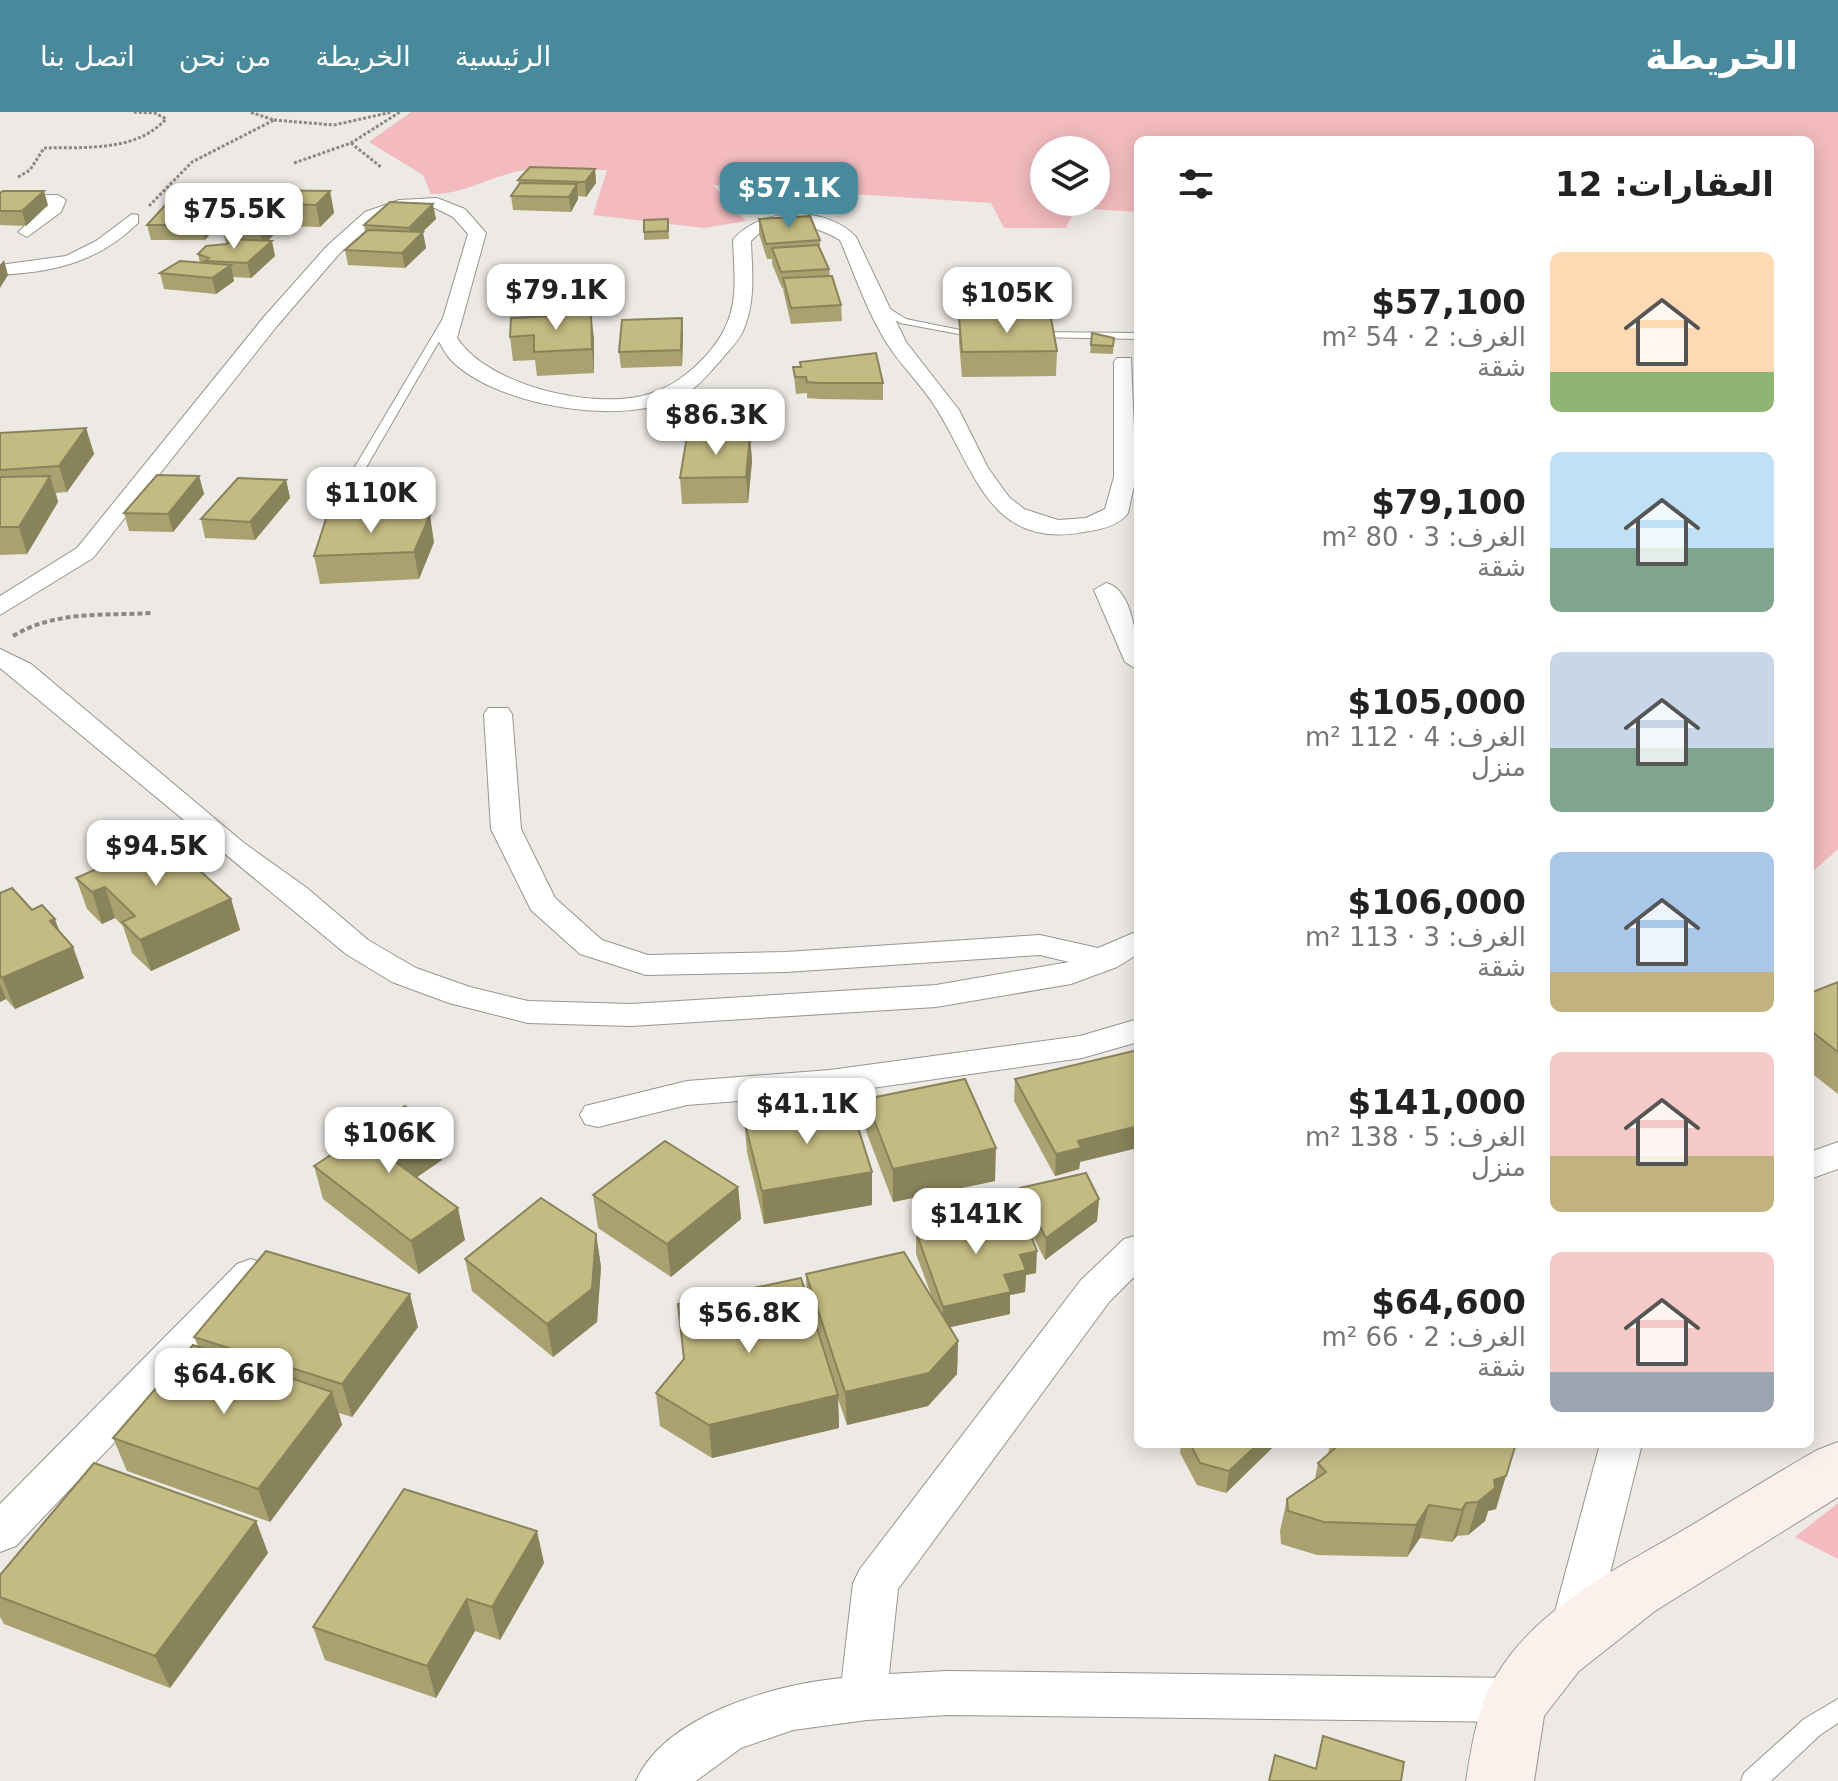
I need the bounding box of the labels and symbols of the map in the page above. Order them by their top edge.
pin: $57.1K [724,162,854,230]
pin: $75.5K [169,183,299,251]
pin: $79.1K [491,264,621,332]
pin: $105K [951,267,1063,335]
pin: $86.3K [651,389,781,457]
pin: $110K [315,467,427,535]
pin: $94.5K [91,820,221,888]
pin: $41.1K [742,1078,872,1146]
pin: $106K [333,1107,445,1175]
pin: $141K [920,1188,1032,1256]
pin: $56.8K [684,1287,814,1355]
pin: $64.6K [159,1348,289,1416]

